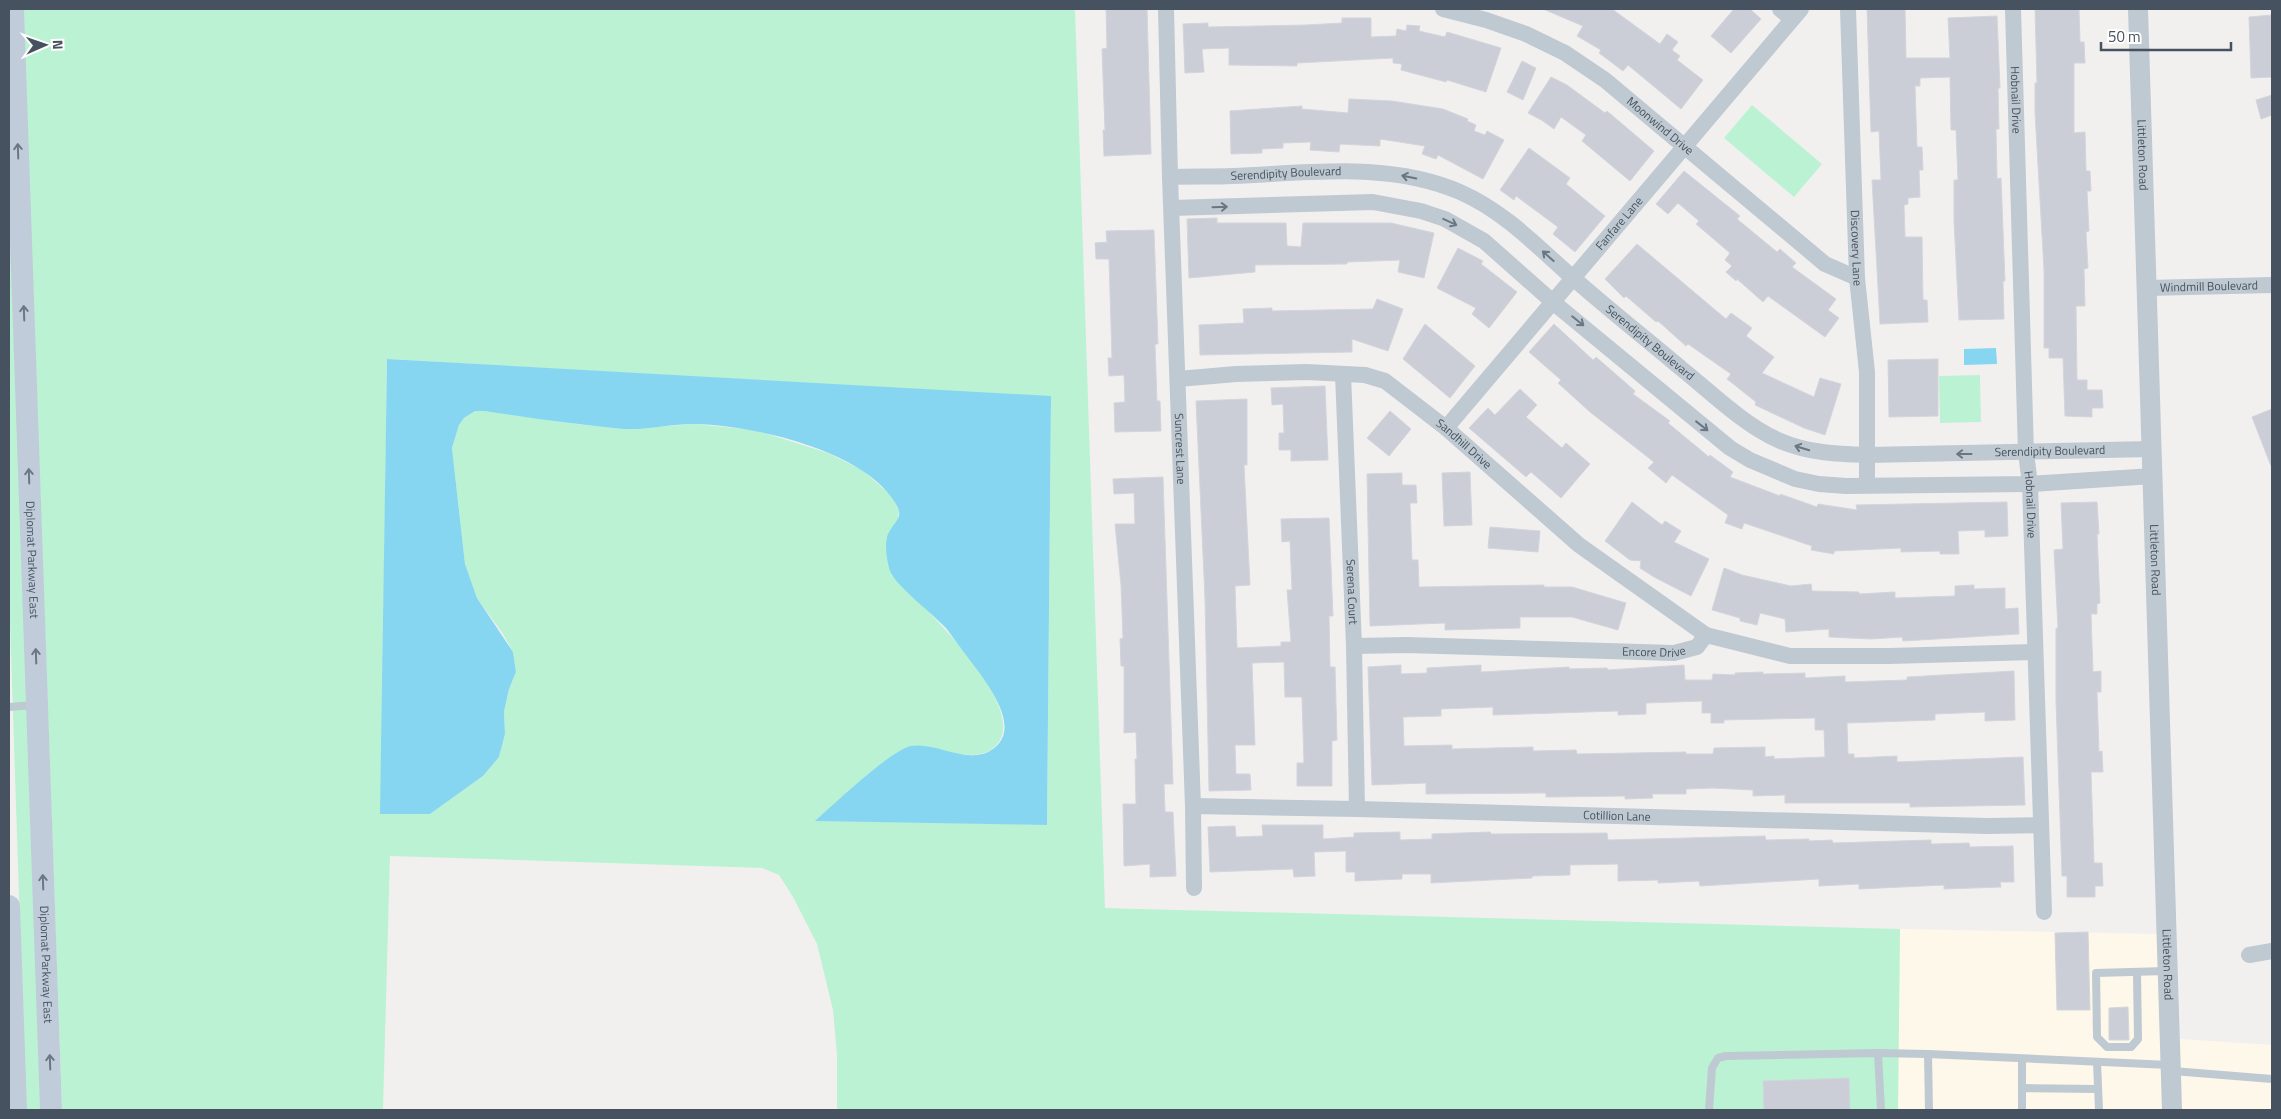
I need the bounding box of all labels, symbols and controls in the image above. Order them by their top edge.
north arrow [20,20,70,70]
scale bar [2101,20,2231,52]
text: 50 m [2108,25,2141,48]
text: N [48,39,69,50]
street label: Hobnail Drive [2006,66,2027,134]
street label: Moonwind Drive [1622,92,1698,159]
street label: Littleton Road [2132,119,2154,191]
one-way arrow [13,143,23,160]
street label: Serendipity Boulevard [1230,161,1341,185]
one-way arrow [1402,172,1418,182]
street label: Fanfare Lane [1590,192,1647,254]
one-way arrow [1212,202,1228,212]
street label: Discovery Lane [1846,210,1868,287]
one-way arrow [1442,218,1457,227]
one-way arrow [1542,250,1555,262]
street label: Windmill Boulevard [2160,275,2258,297]
street label: Serendipity Boulevard [1602,300,1699,385]
one-way arrow [19,306,29,322]
one-way arrow [1571,316,1584,327]
street label: Suncrest Lane [1170,413,1191,485]
street label: Sandhill Drive [1432,414,1496,473]
one-way arrow [1695,420,1708,431]
street label: Serendipity Boulevard [1994,440,2105,461]
one-way arrow [1794,443,1810,453]
one-way arrow [1956,449,1972,459]
one-way arrow [25,468,34,484]
street label: Hobnail Drive [2019,470,2042,539]
street label: Diplomat Parkway East [21,501,44,620]
street label: Littleton Road [2145,524,2166,596]
street label: Serena Court [1341,559,1363,626]
street label: Encore Drive [1622,640,1688,662]
one-way arrow [31,648,40,664]
street label: Cotillion Lane [1583,805,1651,826]
one-way arrow [39,874,48,890]
street label: Diplomat Parkway East [35,905,58,1024]
street label: Littleton Road [2157,929,2179,1000]
one-way arrow [45,1054,54,1070]

